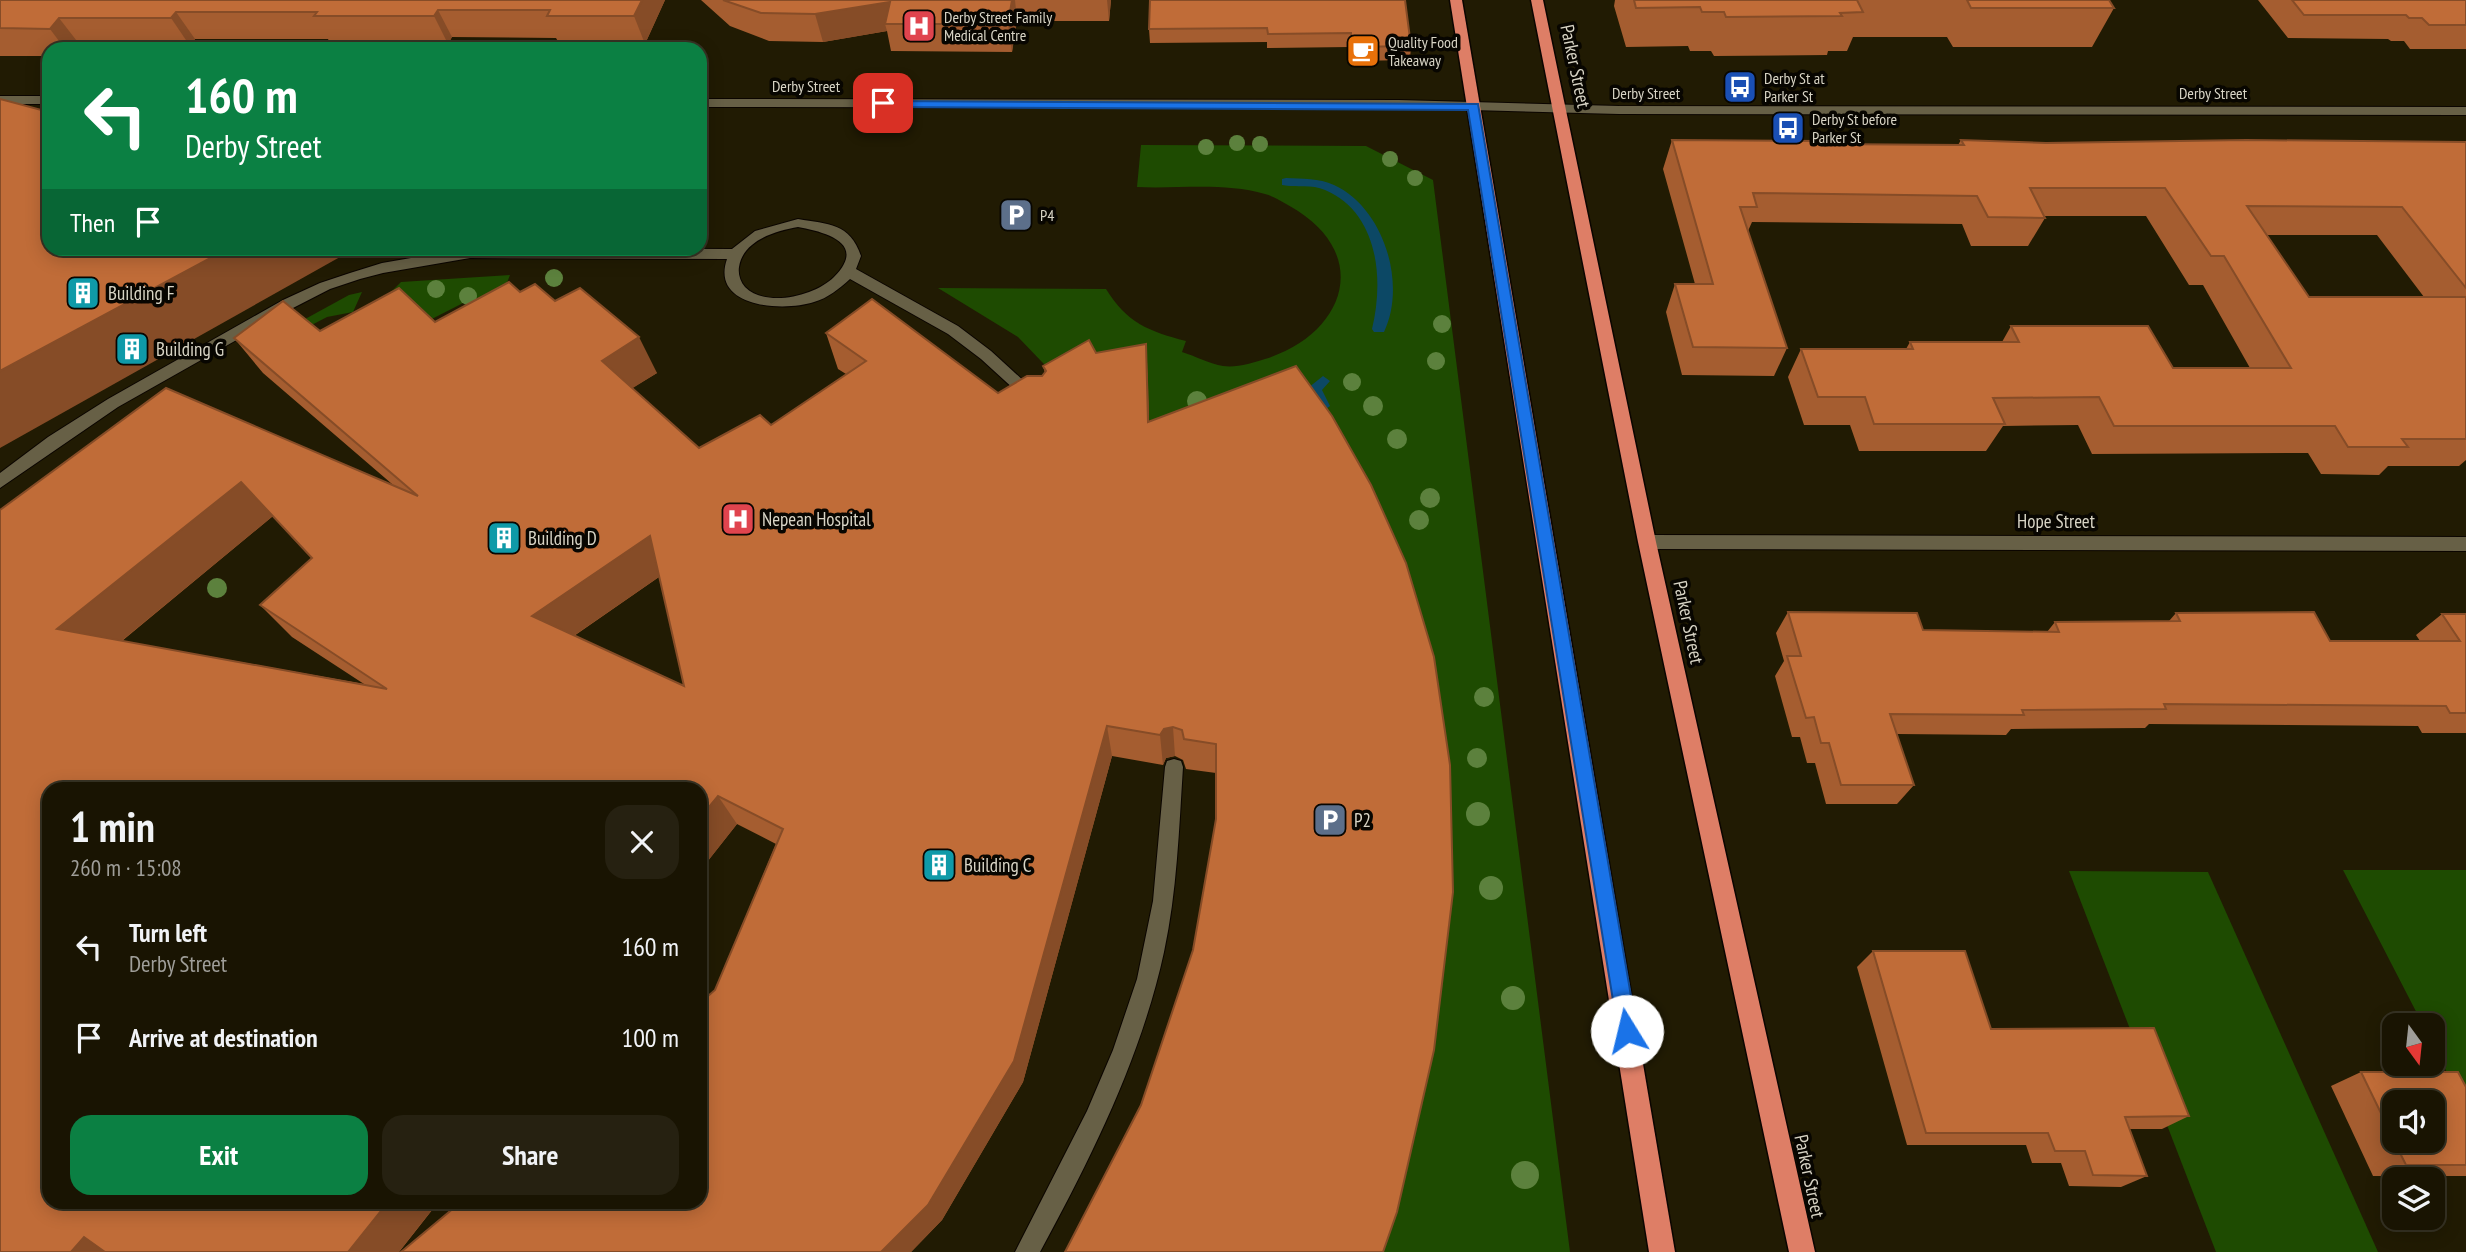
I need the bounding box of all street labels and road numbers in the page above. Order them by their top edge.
street label: Parker Street [1555,22,1597,111]
street label: Derby Street [772,76,841,96]
street label: Derby Street [1612,83,1681,103]
street label: Derby Street [2179,83,2248,103]
street label: Hope Street [2017,509,2096,533]
street label: Parker Street [1668,578,1710,667]
street label: Parker Street [1789,1132,1831,1221]

